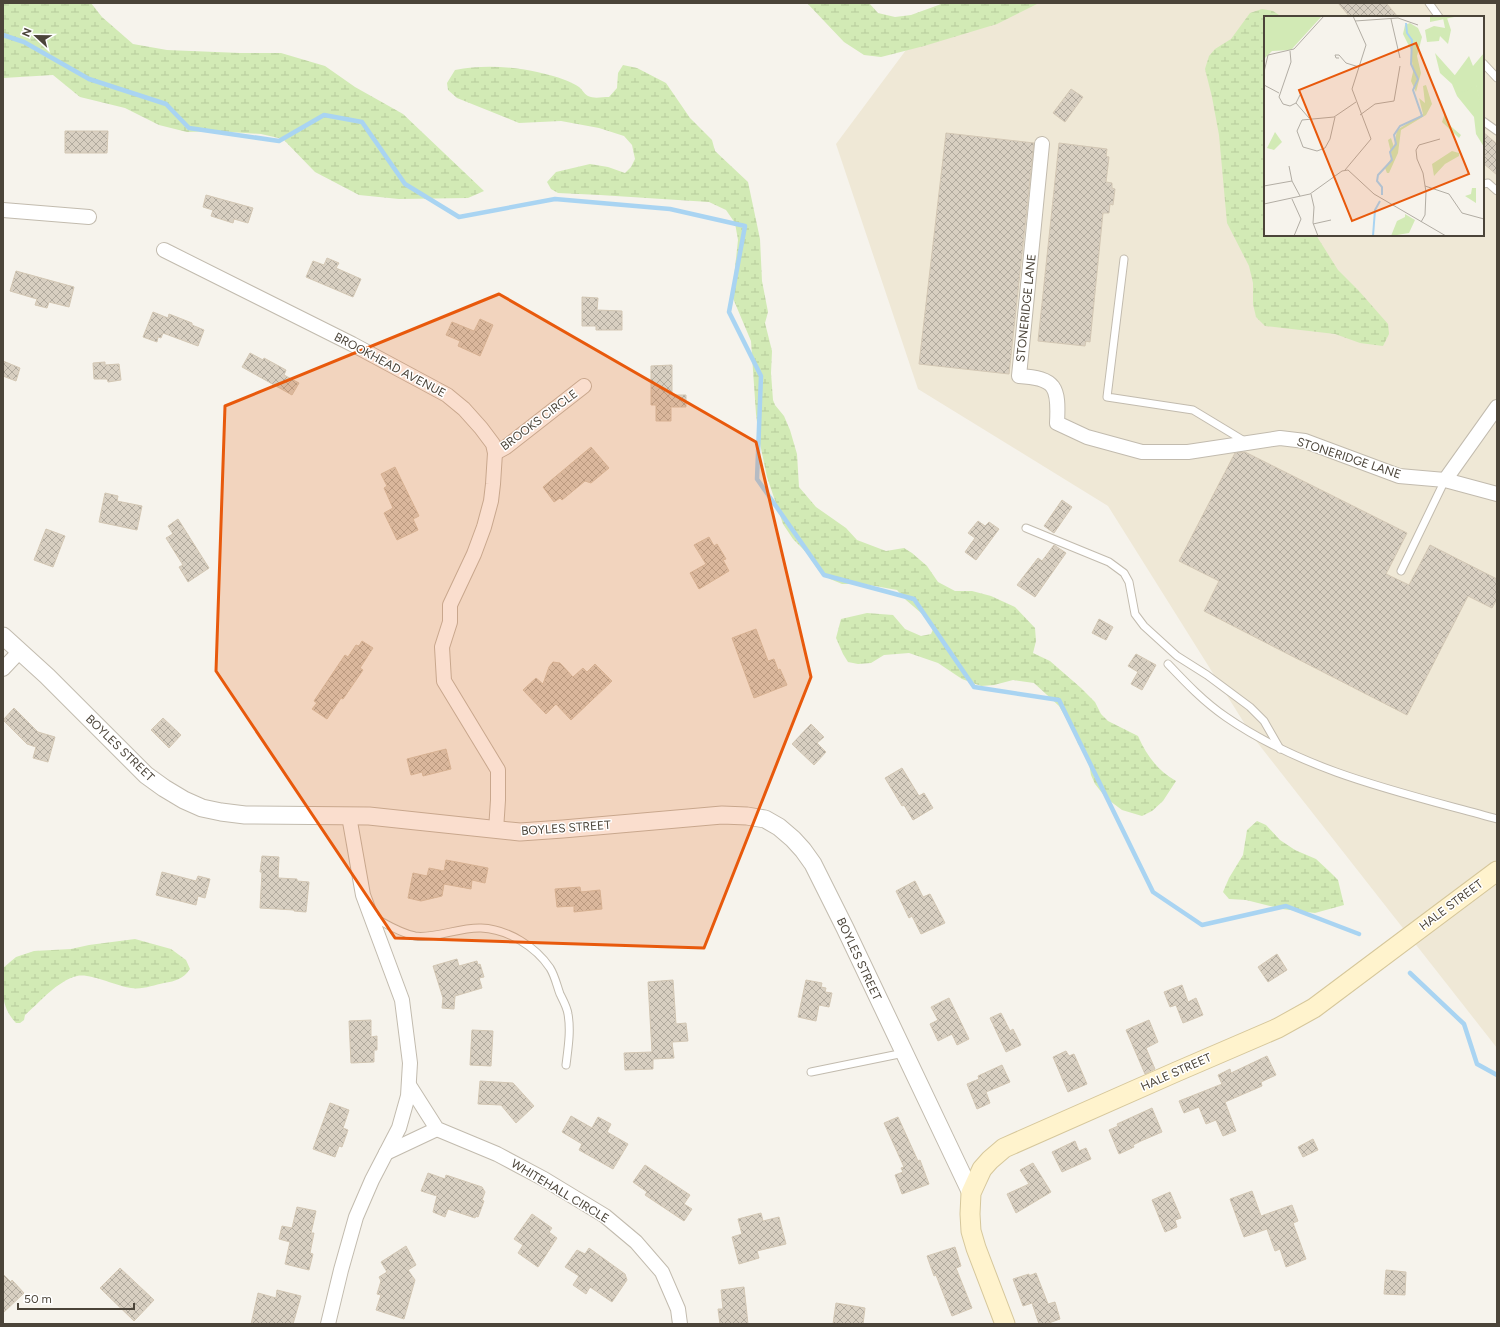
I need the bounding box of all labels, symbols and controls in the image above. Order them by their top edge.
north arrow [16,16,56,56]
inset map [1264,16,1484,236]
text: N [20,26,35,39]
street label: STONERIDGE LANE [1013,253,1039,363]
street label: BROOKHEAD AVENUE [332,330,448,400]
street label: BROOKS CIRCLE [498,387,580,453]
street label: STONERIDGE LANE [1295,435,1403,481]
street label: BOYLES STREET [83,712,157,784]
street label: BOYLES STREET [521,818,612,838]
street label: HALE STREET [1417,876,1486,933]
street label: BOYLES STREET [834,915,884,1003]
street label: HALE STREET [1139,1050,1214,1094]
street label: WHITEHALL CIRCLE [509,1156,611,1226]
scale bar [18,1285,134,1311]
text: 50 m [24,1292,52,1306]

